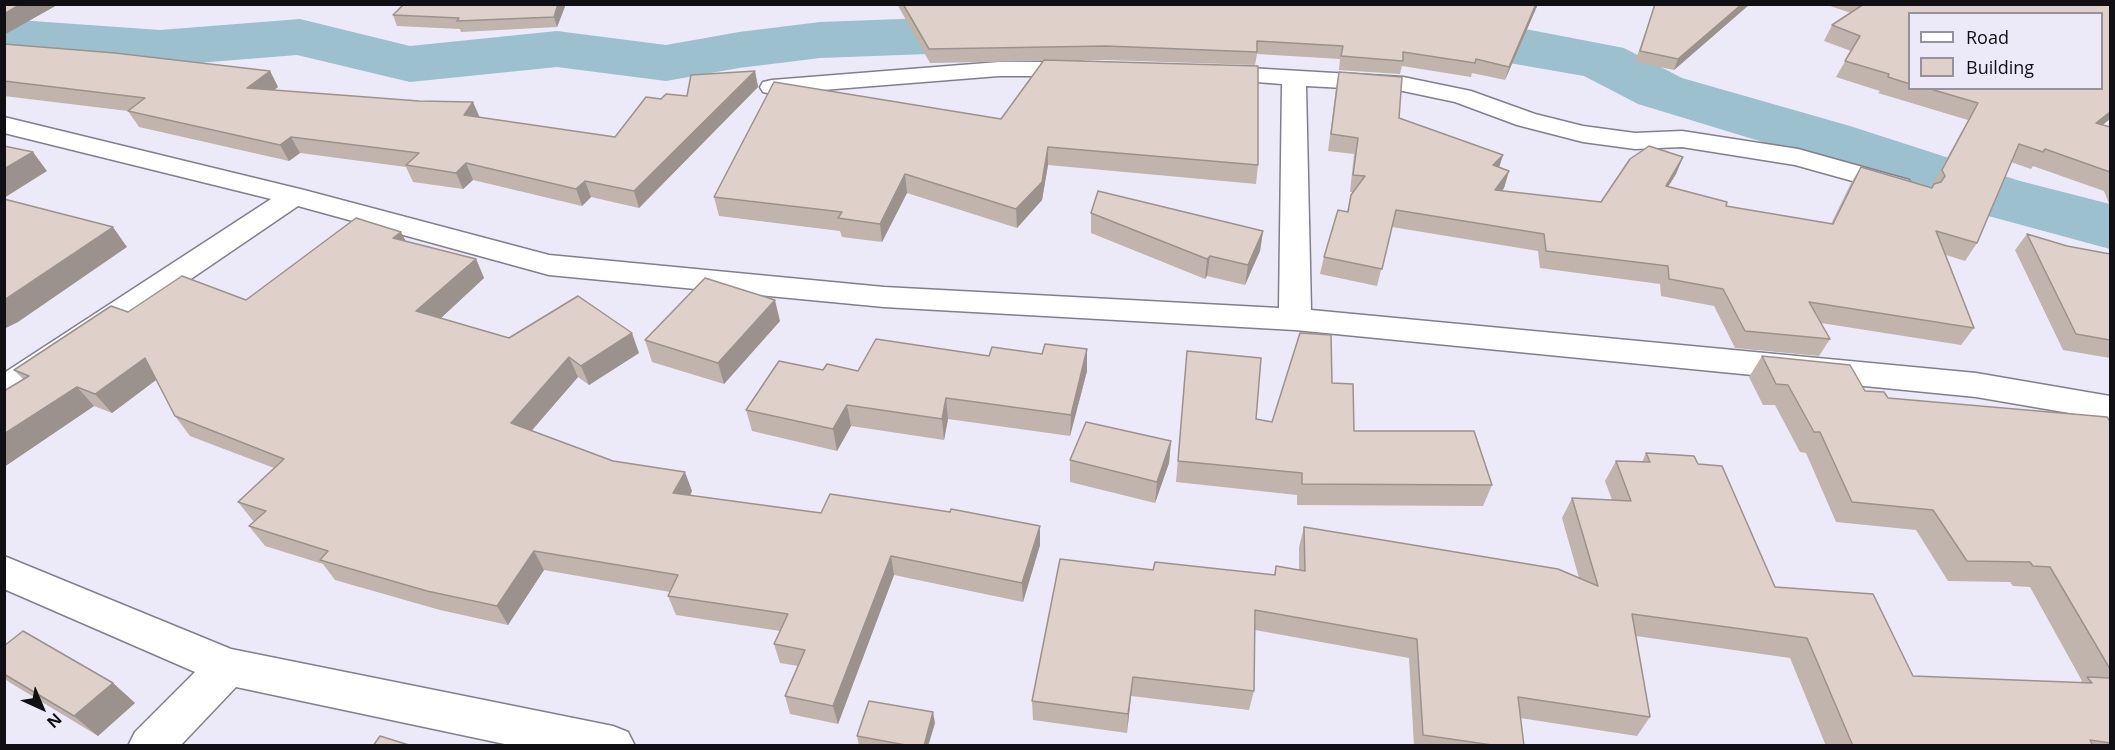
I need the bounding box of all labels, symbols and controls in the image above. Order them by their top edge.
legend [1908,12,2103,90]
text: Road [1966,25,2009,49]
text: Building [1966,55,2034,79]
north arrow [12,678,72,738]
text: N [42,709,67,733]

